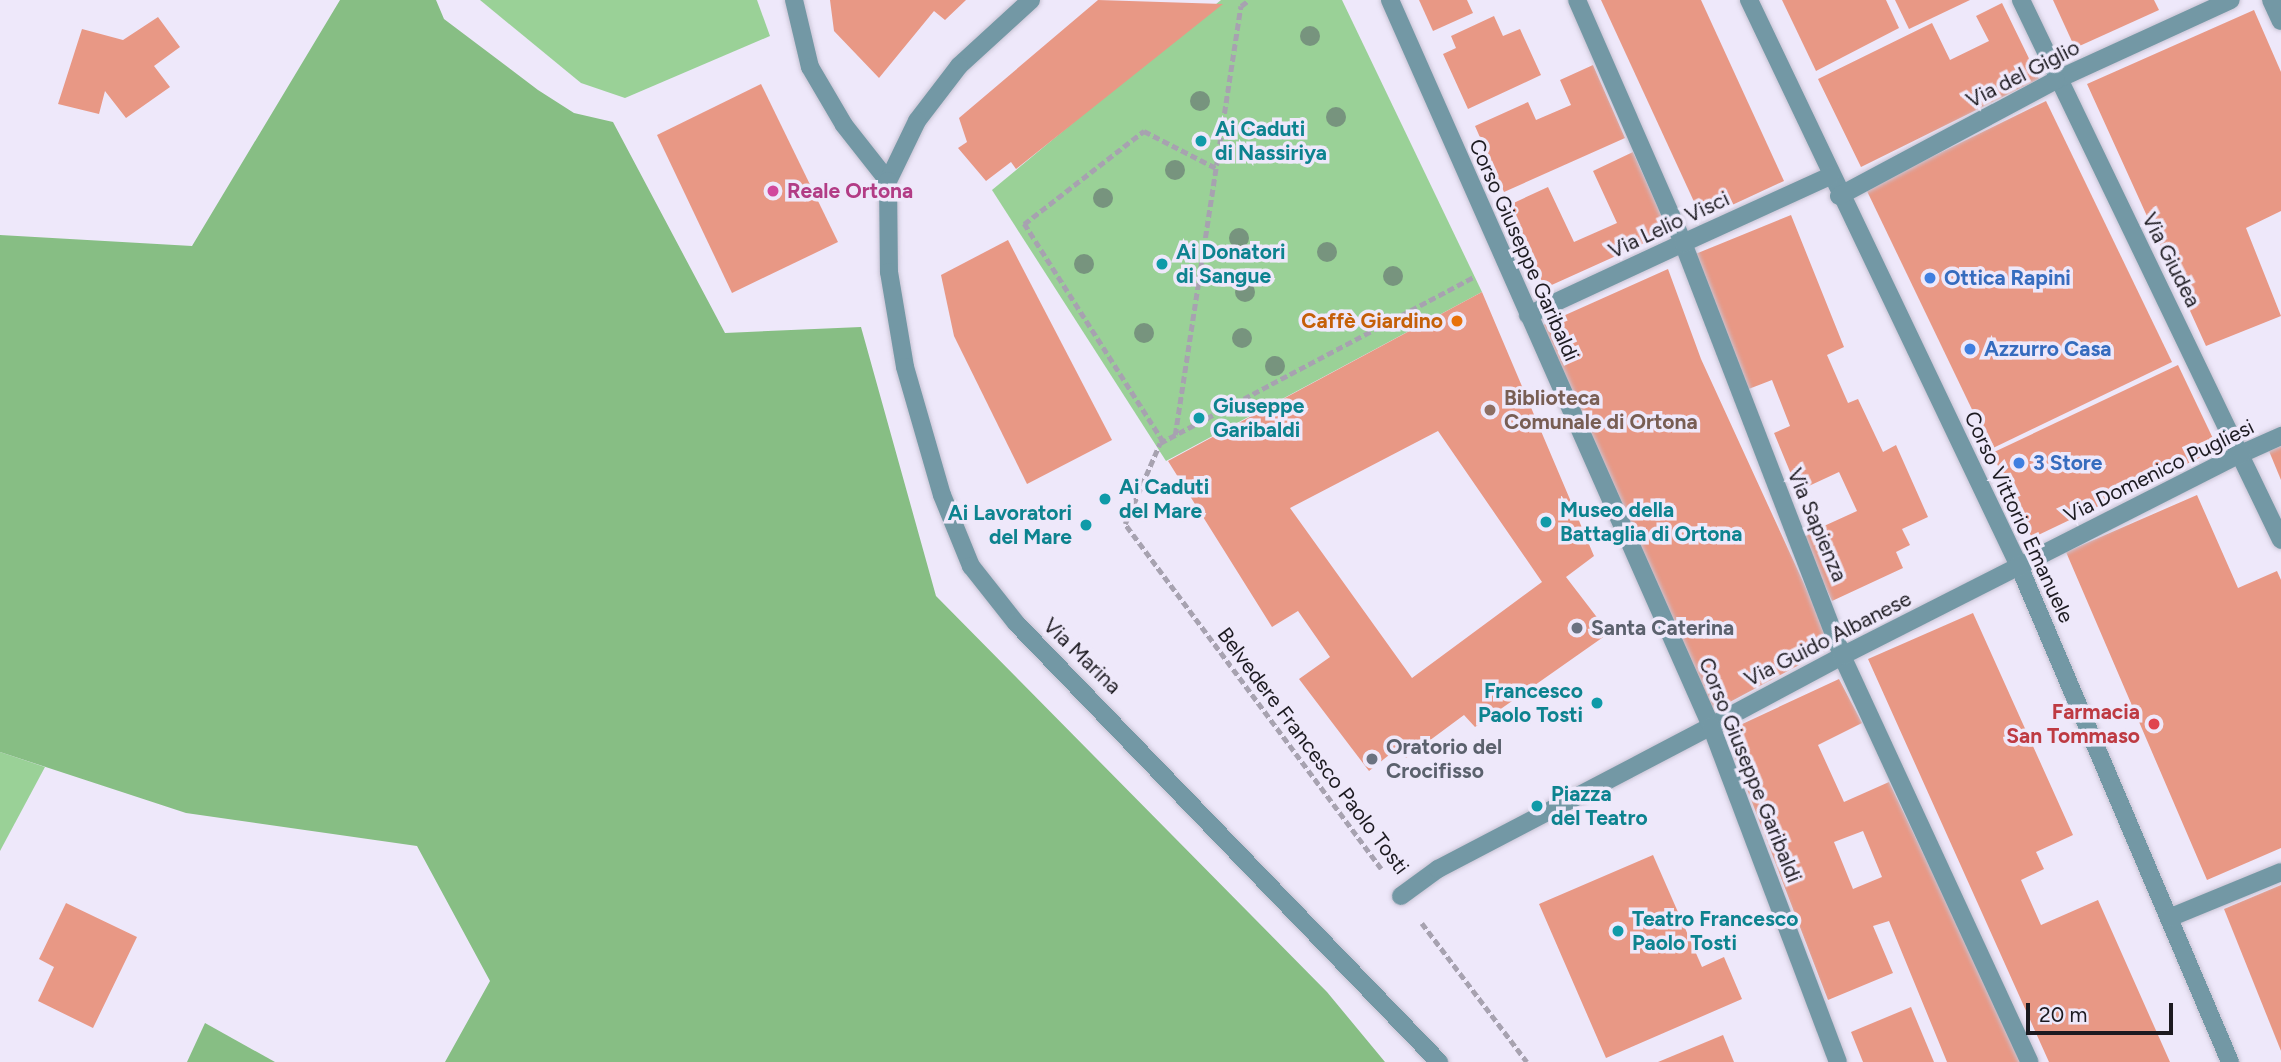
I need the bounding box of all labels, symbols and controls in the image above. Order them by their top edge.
street label: Via del Giglio [1962,35,2084,113]
place label: Ai Caduti di Nassiriya [1215,116,1327,166]
marker: Ai Caduti di Nassiriya [1193,133,1209,149]
street label: Corso Giuseppe Garibaldi [1464,135,1584,365]
place label: Reale Ortona [787,178,913,204]
marker: Reale Ortona [765,183,781,199]
street label: Via Lelio Visci [1605,186,1733,264]
street label: Via Giudea [2137,209,2205,311]
place label: Ai Donatori di Sangue [1176,239,1285,289]
marker: Ai Donatori di Sangue [1154,256,1170,272]
place label: Ottica Rapini [1944,265,2071,291]
marker: Ottica Rapini [1922,270,1938,286]
place label: Caffè Giardino [1301,308,1443,334]
marker: Caffè Giardino [1449,313,1465,329]
place label: Azzurro Casa [1984,336,2111,362]
marker: Azzurro Casa [1962,341,1978,357]
place label: Biblioteca Comunale di Ortona [1504,385,1698,435]
place label: Giuseppe Garibaldi [1213,393,1304,443]
marker: Biblioteca Comunale di Ortona [1482,402,1498,418]
street label: Corso Vittorio Emanuele [1959,407,2079,627]
marker: Giuseppe Garibaldi [1191,410,1207,426]
street label: Via Domenico Pugliesi [2060,414,2258,528]
place label: 3 Store [2033,450,2102,476]
marker: 3 Store [2011,455,2027,471]
street label: Via Sapienza [1782,465,1852,585]
place label: Ai Caduti del Mare [1119,474,1209,524]
marker: Ai Caduti del Mare [1097,491,1113,507]
place label: Museo della Battaglia di Ortona [1560,497,1742,547]
place label: Ai Lavoratori del Mare [948,500,1072,550]
marker: Museo della Battaglia di Ortona [1538,514,1554,530]
marker: Ai Lavoratori del Mare [1078,517,1094,533]
street label: Via Guido Albanese [1740,586,1916,692]
street label: Via Marina [1038,613,1126,699]
place label: Santa Caterina [1591,615,1734,641]
marker: Santa Caterina [1569,620,1585,636]
street label: Belvedere Francesco Paolo Tosti [1212,623,1414,879]
street label: Corso Giuseppe Garibaldi [1693,654,1807,886]
place label: Francesco Paolo Tosti [1478,678,1583,728]
marker: Francesco Paolo Tosti [1589,695,1605,711]
place label: Farmacia San Tommaso [2006,699,2140,749]
marker: Farmacia San Tommaso [2146,716,2162,732]
place label: Oratorio del Crocifisso [1386,734,1502,784]
marker: Oratorio del Crocifisso [1364,751,1380,767]
place label: Piazza del Teatro [1551,781,1648,831]
marker: Piazza del Teatro [1529,798,1545,814]
place label: Teatro Francesco Paolo Tosti [1632,906,1798,956]
marker: Teatro Francesco Paolo Tosti [1610,923,1626,939]
scale bar [2029,988,2176,1032]
text: 20 m [2039,1002,2087,1027]

